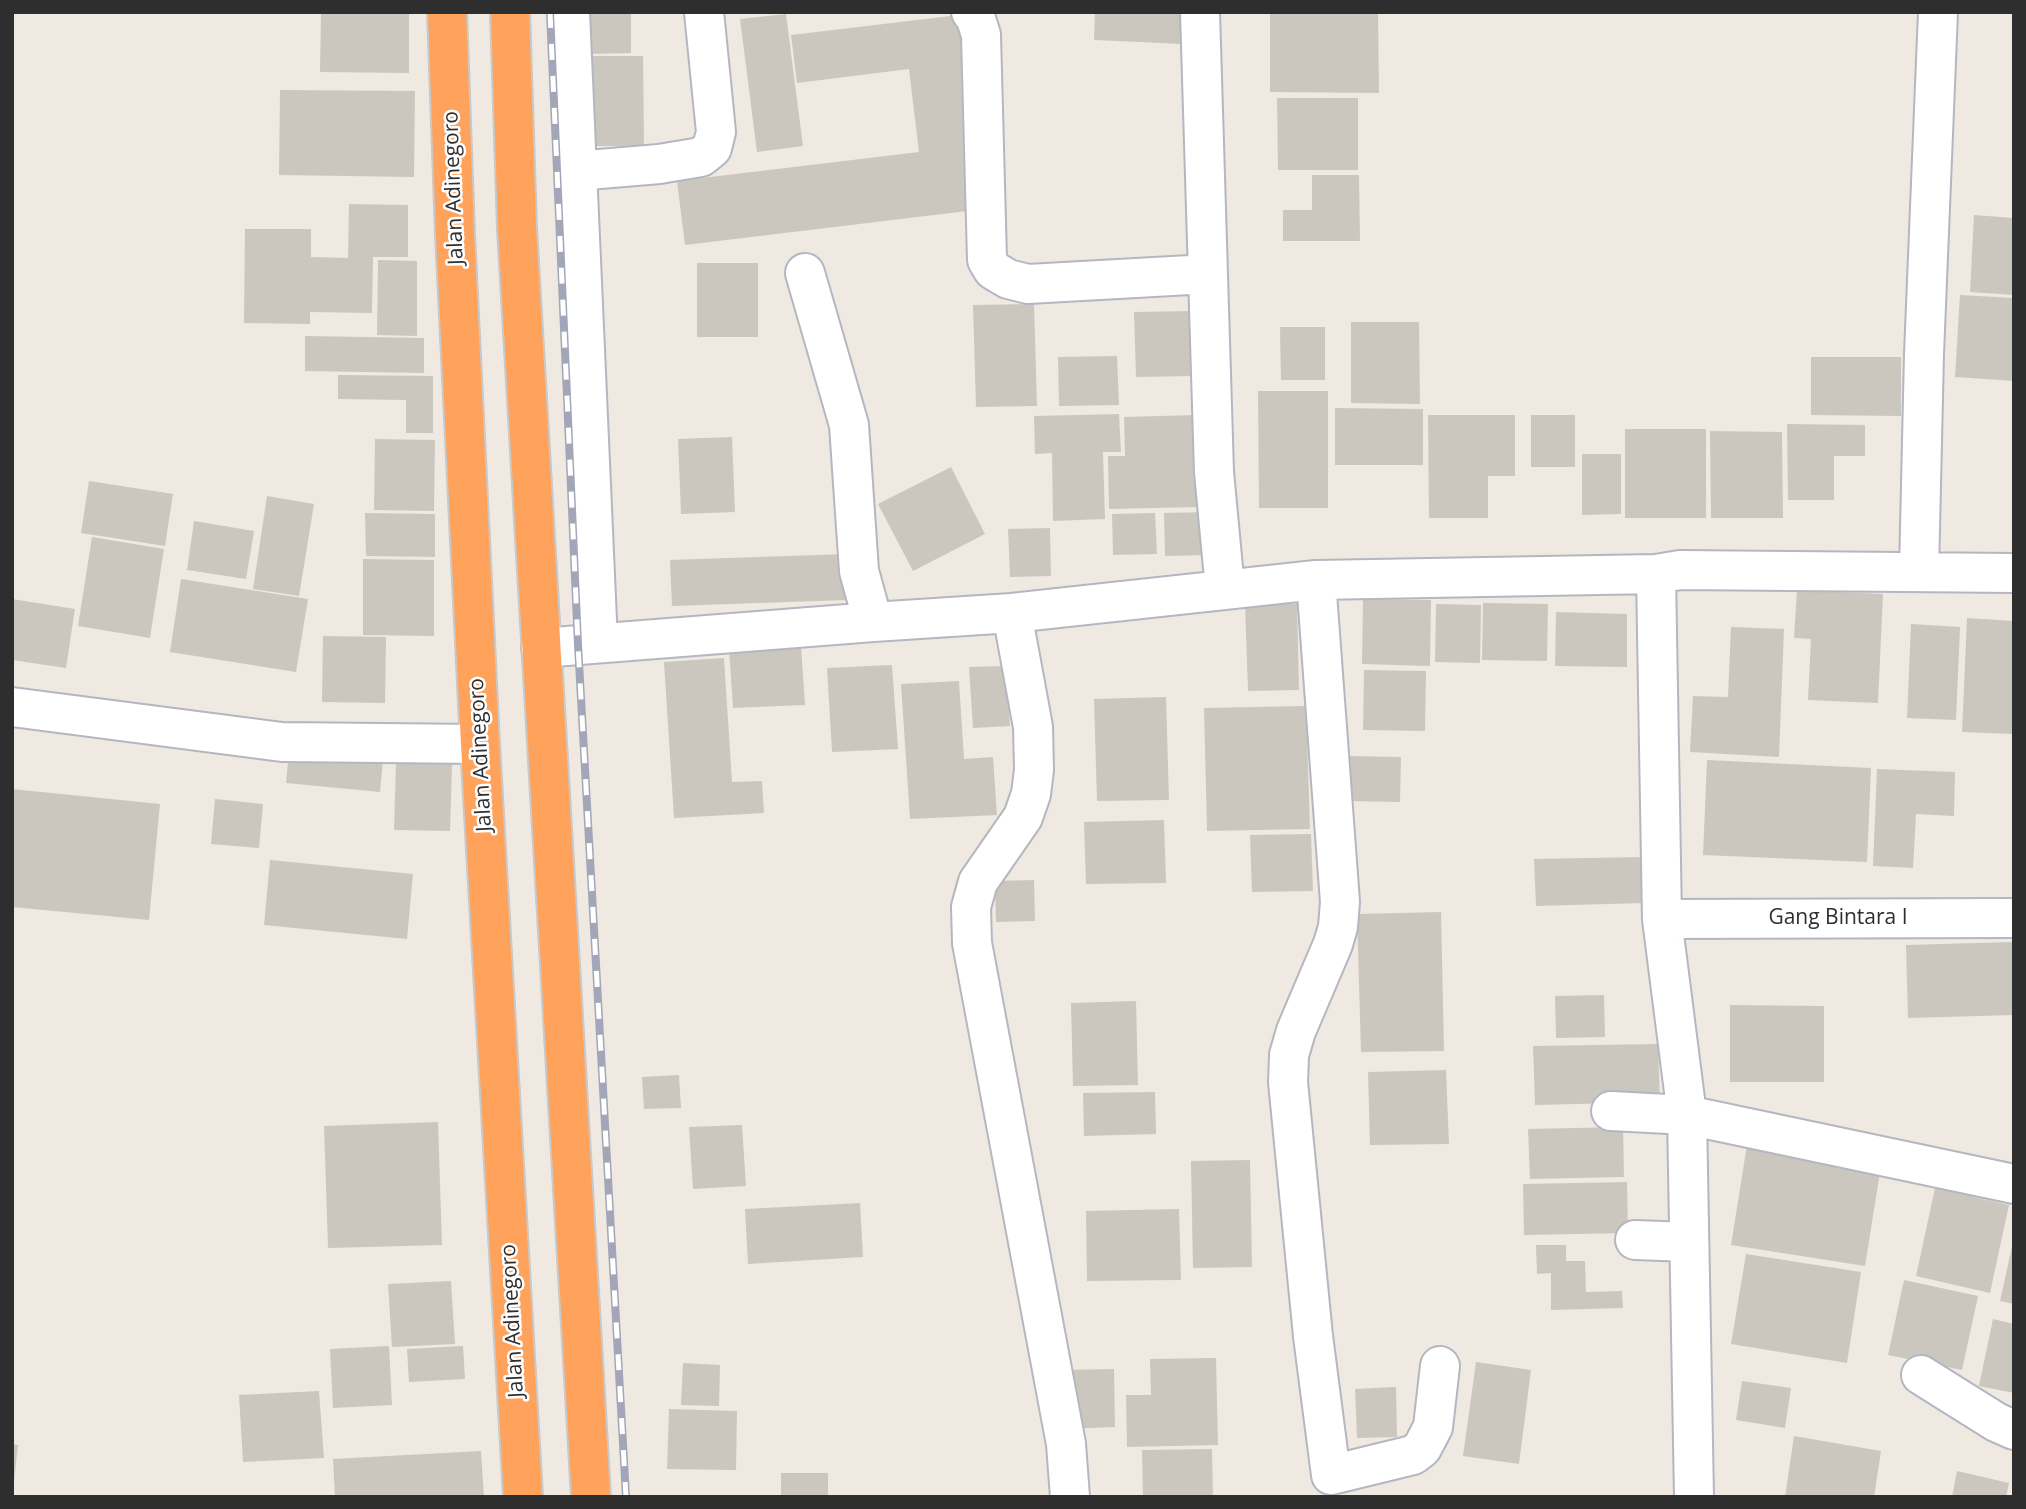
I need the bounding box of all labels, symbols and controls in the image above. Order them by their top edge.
street label: Jalan Adinegoro [439,111,469,265]
street label: Jalan Adinegoro [464,677,498,833]
street label: Gang Bintara I [1768,905,1908,931]
street label: Jalan Adinegoro [496,1243,530,1399]

